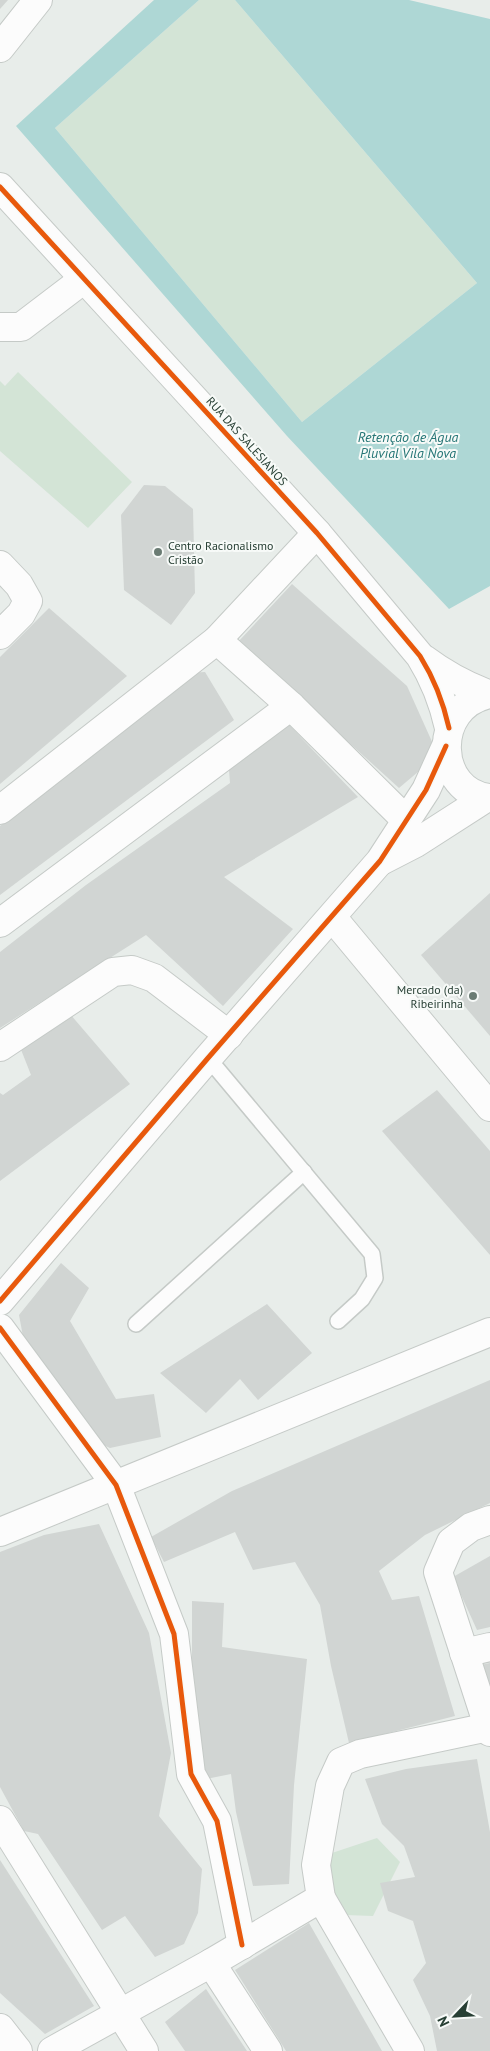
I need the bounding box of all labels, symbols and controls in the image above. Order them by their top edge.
street label: RUA DAS SALESIANOS [203,393,291,489]
water label: Retenção de Água Pluvial Vila Nova [358,428,459,462]
place label: Centro Racionalismo Cristão [168,538,273,567]
marker: Centro Racionalismo Cristão [152,546,164,558]
place label: Mercado (da) Ribeirinha [397,982,463,1011]
marker: Mercado (da) Ribeirinha [467,990,479,1002]
north arrow [430,1991,480,2041]
text: N [433,2014,453,2029]

